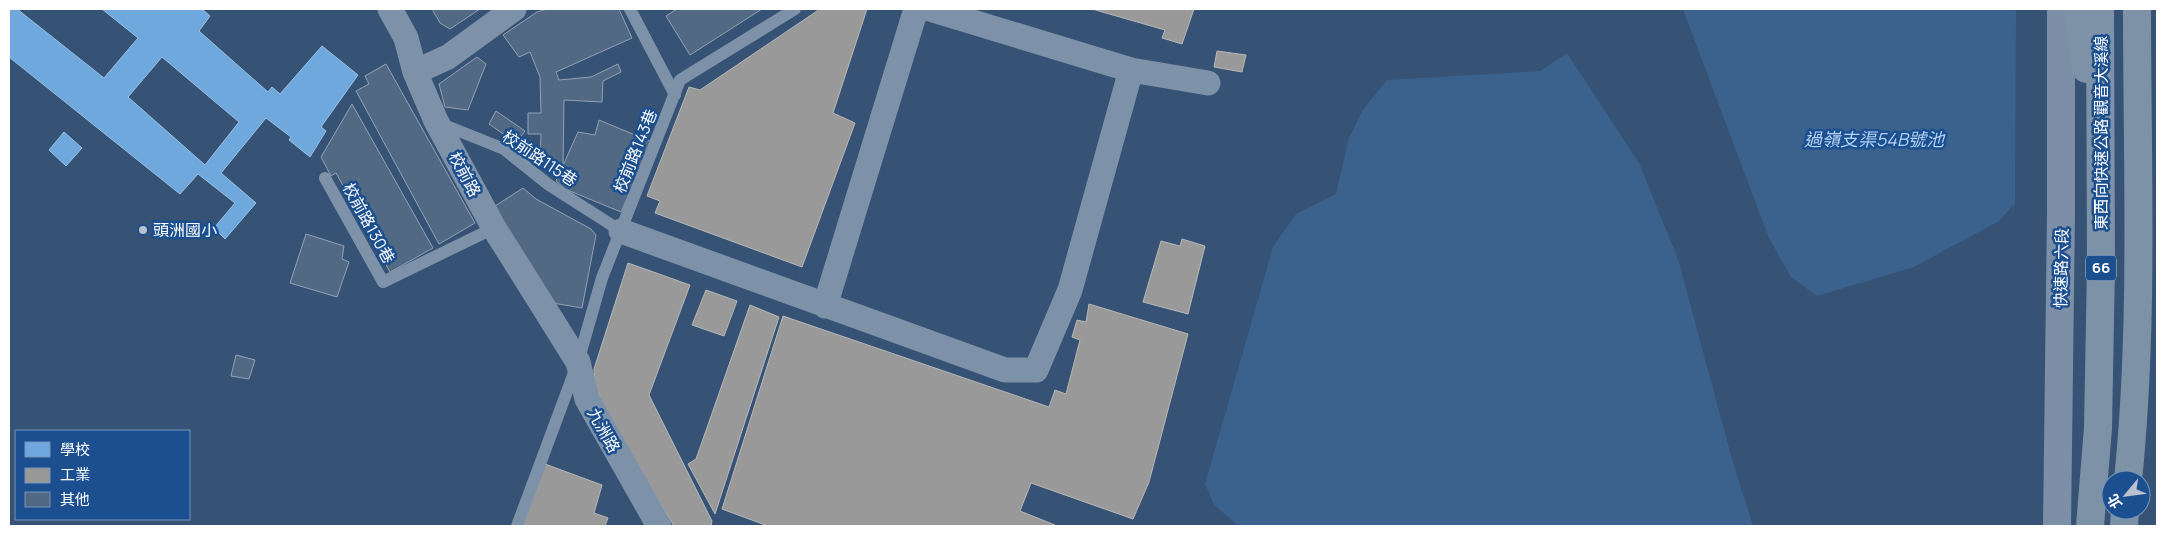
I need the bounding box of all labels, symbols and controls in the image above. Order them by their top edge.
street label: 東西向快速公路 觀音大溪線 [2090,35,2112,231]
street label: 校前路143巷 [608,106,662,196]
street label: 校前路115巷 [498,125,582,191]
water label: 過嶺支渠54B號池 [1804,127,1946,151]
street label: 校前路 [444,148,486,200]
street label: 校前路130巷 [338,179,400,267]
place label: 頭洲國小 [153,219,217,241]
marker: 頭洲國小 [137,224,149,236]
street label: 快速路六段 [2049,228,2073,308]
road number: 66 [2086,256,2116,280]
street label: 九洲路 [583,404,625,456]
legend [15,430,190,520]
text: 學校 [60,439,90,460]
text: 工業 [60,464,90,485]
north arrow [2101,470,2151,520]
text: 其他 [60,489,90,510]
text: 北 [2102,491,2126,512]

